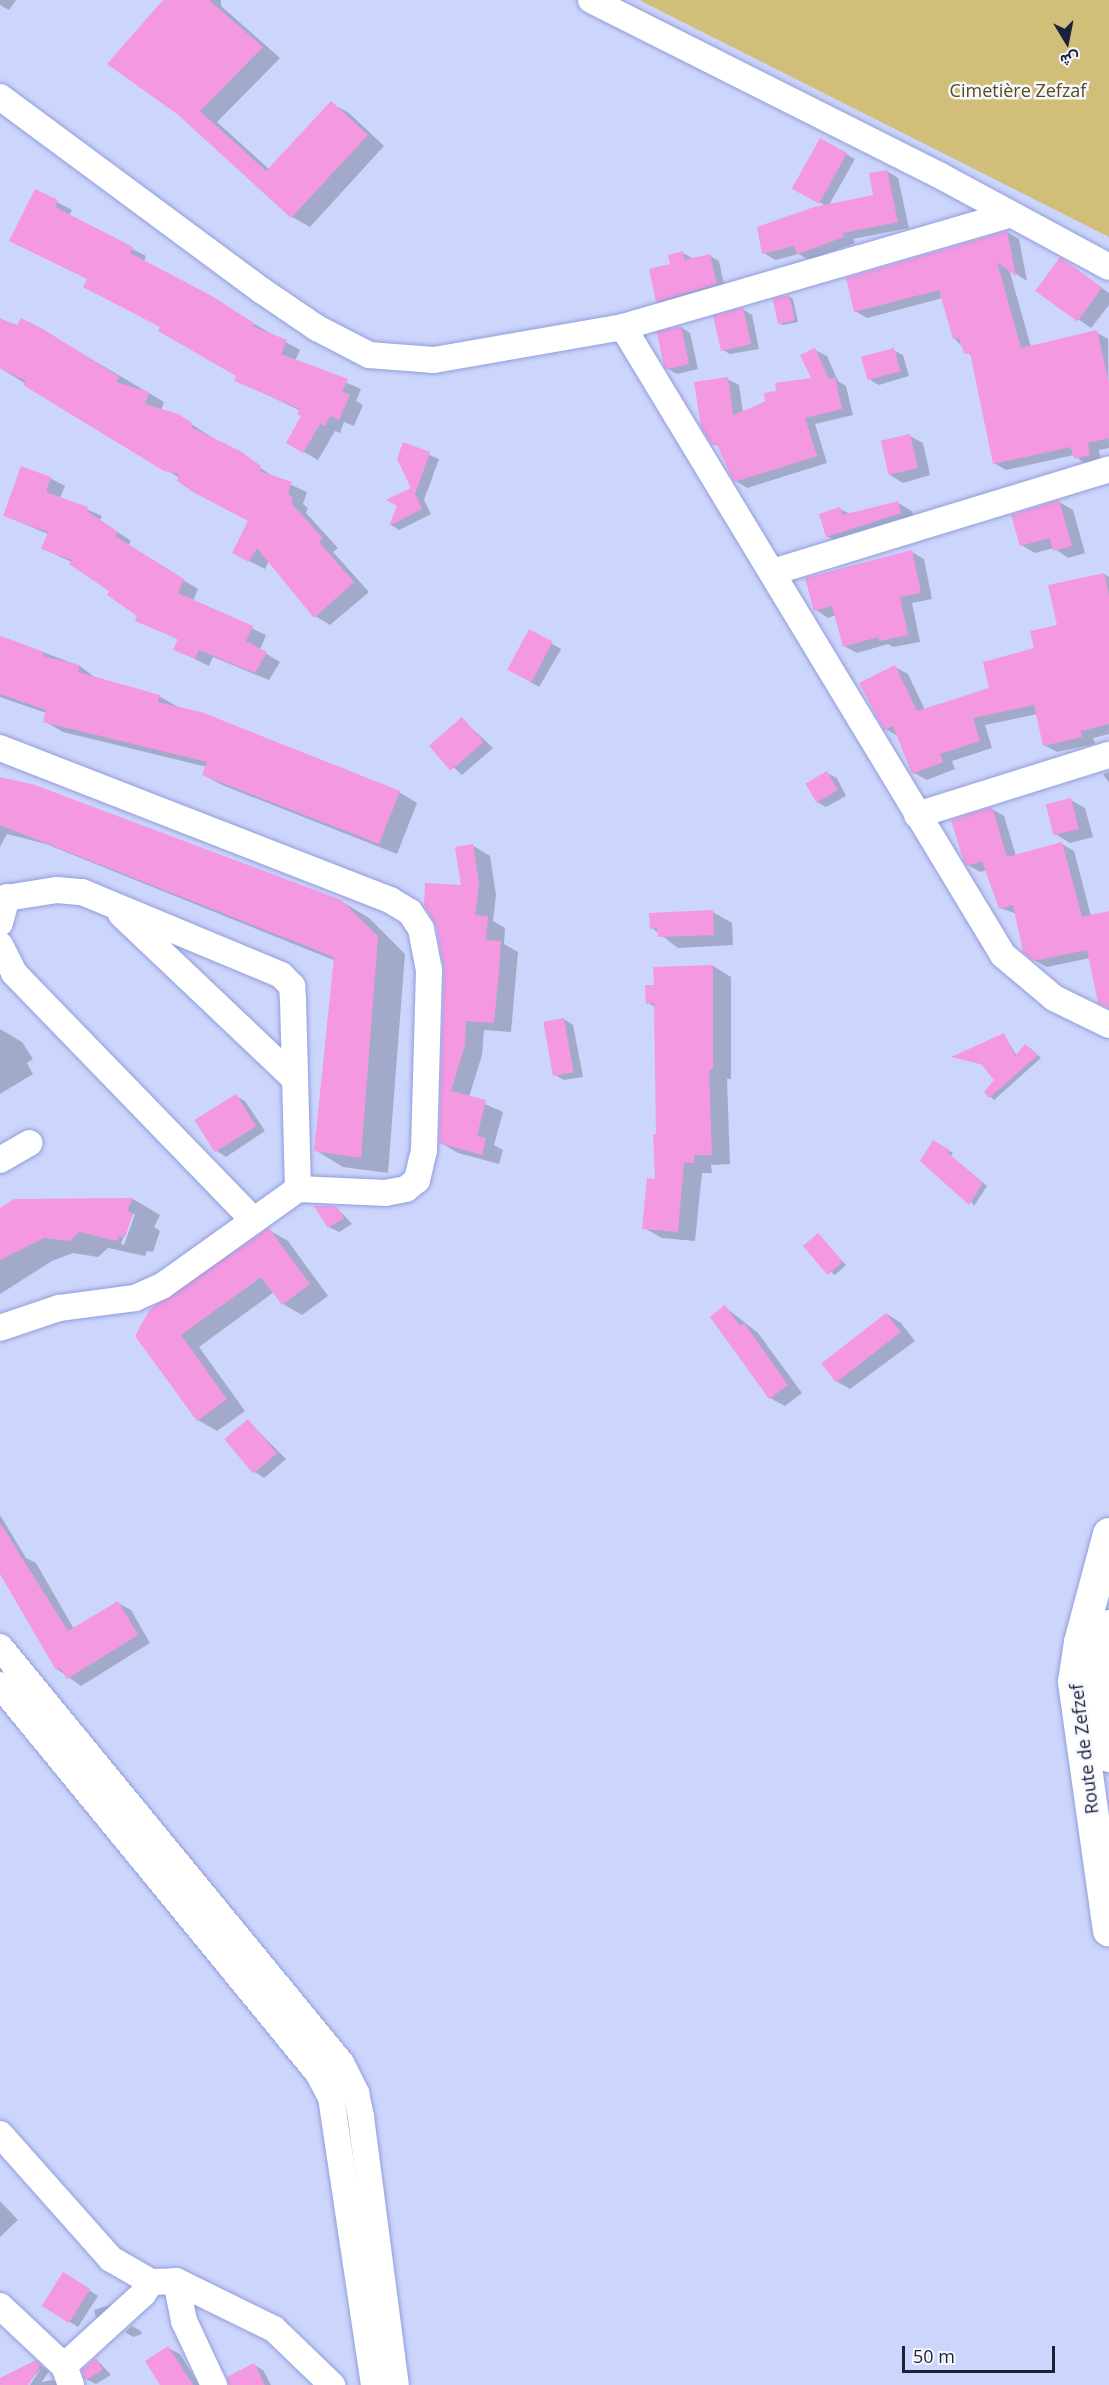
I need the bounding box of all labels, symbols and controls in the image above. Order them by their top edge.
north arrow [1037,12,1097,72]
text: ش [1059,47,1082,72]
park label: Cimetière Zefzaf [950,79,1086,101]
street label: Route de Zefzef [1065,1683,1103,1815]
scale bar [905,2334,1058,2372]
text: 50 m [913,2344,955,2368]

